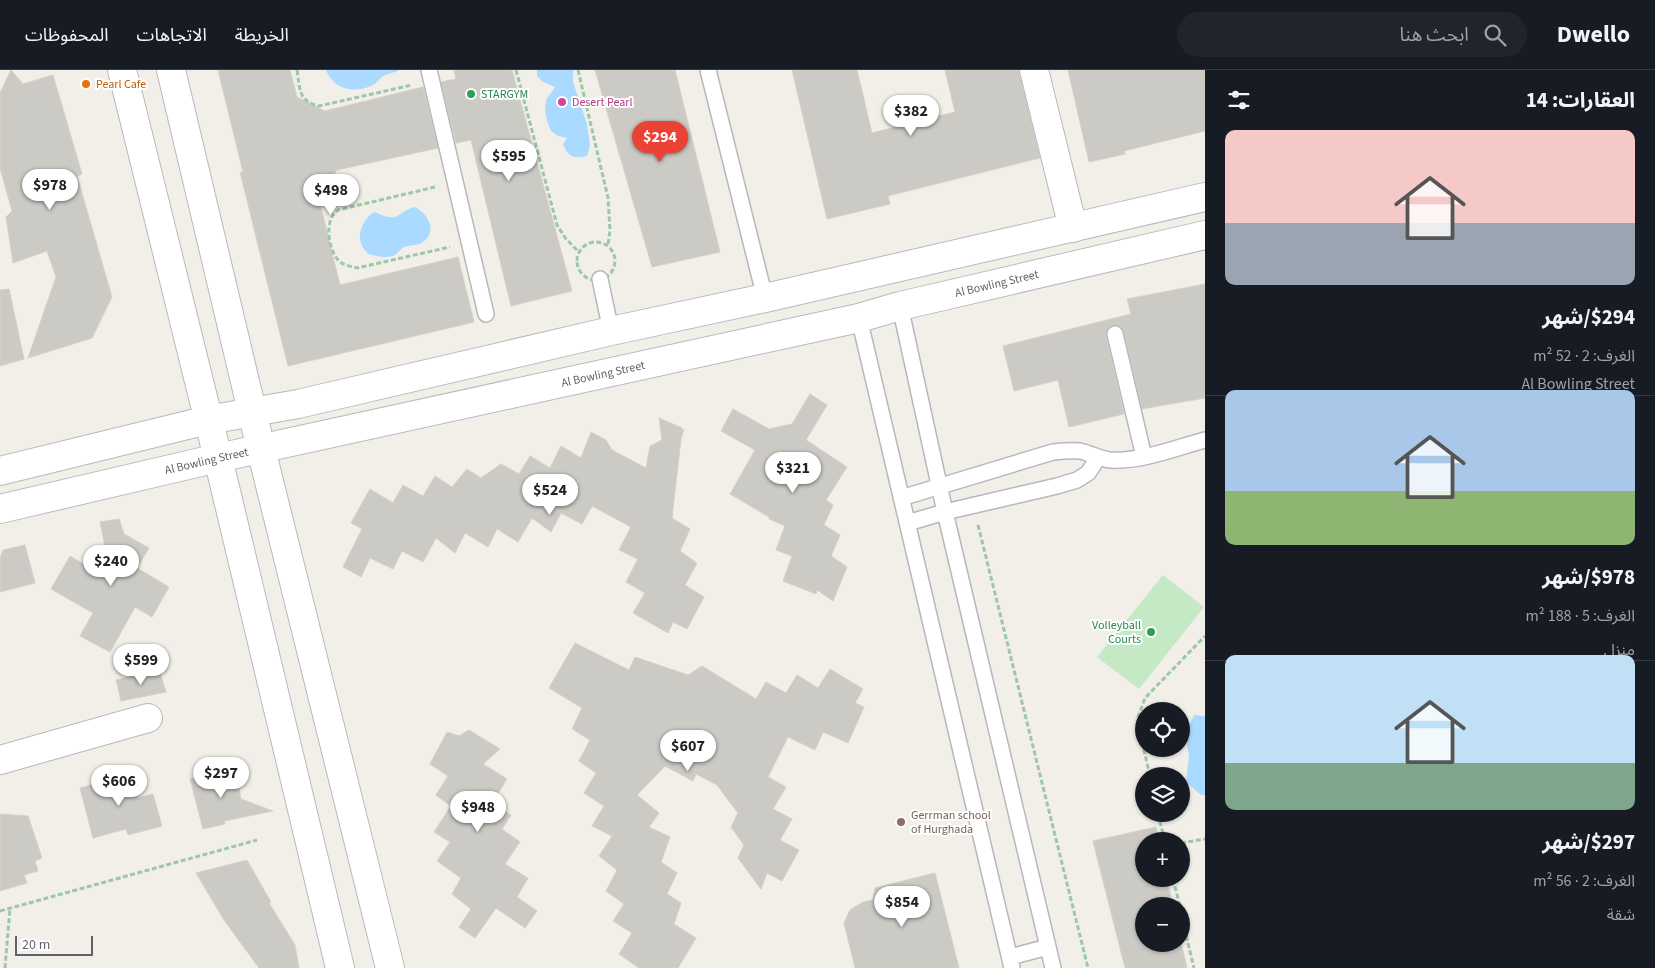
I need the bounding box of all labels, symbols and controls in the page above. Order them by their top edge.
search box [1177,12,1527,57]
text: Dwello [1557,17,1630,52]
icon: search [1481,21,1509,49]
text: ابحث هنا [1400,22,1469,49]
text: المحفوظات [25,23,109,48]
text: الاتجاهات [137,23,207,48]
text: الخريطة [235,23,289,48]
place label: Pearl Cafe [96,76,146,93]
marker: Pearl Cafe [80,78,92,90]
text: العقارات: 14 [1526,85,1635,115]
place label: STARGYM [481,86,528,103]
icon: filters [1225,86,1253,114]
marker: STARGYM [465,88,477,100]
place label: Desert Pearl [572,94,633,111]
pin: $382 [881,94,941,137]
marker: Desert Pearl [556,96,568,108]
text: $382 [894,100,928,122]
pin: $294 [630,121,690,163]
text: $294 [643,126,677,148]
pin: $595 [479,140,539,182]
text: $595 [492,145,526,167]
icon: home [1385,163,1475,253]
pin: $978 [20,168,80,211]
text: $978 [33,174,67,196]
pin: $498 [301,174,361,216]
text: $498 [314,179,348,201]
street label: Al Bowling Street [953,266,1040,302]
text: $294/شهر [1542,302,1635,332]
text: الغرف: 2 · 52 m² [1533,345,1635,367]
street label: Al Bowling Street [560,357,647,392]
text: Al Bowling Street [1521,373,1635,395]
icon: home [1385,422,1475,512]
street label: Al Bowling Street [163,444,250,479]
pin: $321 [763,452,823,494]
text: $321 [776,457,810,479]
pin: $524 [520,474,580,516]
text: $524 [533,479,567,501]
pin: $240 [81,544,141,587]
text: $240 [94,550,128,572]
text: $978/شهر [1542,562,1635,592]
text: الغرف: 5 · 188 m² [1525,605,1635,627]
place label: Volleyball Courts [1092,617,1141,648]
marker: Volleyball Courts [1145,626,1157,638]
text: منزل [1604,639,1635,661]
pin: $599 [111,644,171,686]
text: $599 [124,649,158,671]
icon: home [1385,687,1475,777]
map controls [1135,702,1190,952]
button: locate [1135,702,1190,757]
pin: $607 [658,730,718,772]
text: $607 [671,735,705,757]
pin: $297 [191,756,251,799]
text: $297 [204,762,238,784]
pin: $606 [89,764,149,807]
button: layers [1135,767,1190,822]
text: $606 [102,770,136,792]
pin: $948 [448,790,508,833]
text: $948 [461,796,495,818]
place label: Gerrman school of Hurghada [911,807,991,838]
marker: Gerrman school of Hurghada [895,816,907,828]
text: $297/شهر [1542,827,1635,857]
button: + [1135,832,1190,887]
text: الغرف: 2 · 56 m² [1533,870,1635,892]
pin: $854 [872,886,932,928]
text: $854 [885,891,919,913]
button: − [1135,897,1190,952]
text: شقة [1607,904,1635,926]
scale bar [15,933,92,956]
text: 20 m [22,935,50,955]

